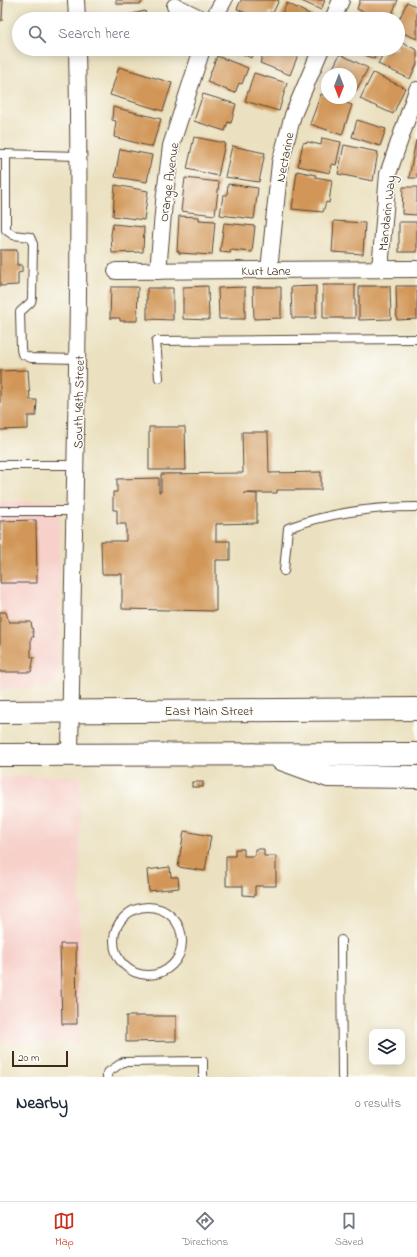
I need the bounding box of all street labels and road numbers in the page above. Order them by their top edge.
street label: Nectarine [271,131,300,184]
street label: Orange Avenue [155,141,185,223]
street label: Mandarin Way [374,174,402,252]
street label: Kurt Lane [241,262,291,281]
street label: South 48th Street [69,355,90,449]
street label: East Main Street [165,702,254,721]

